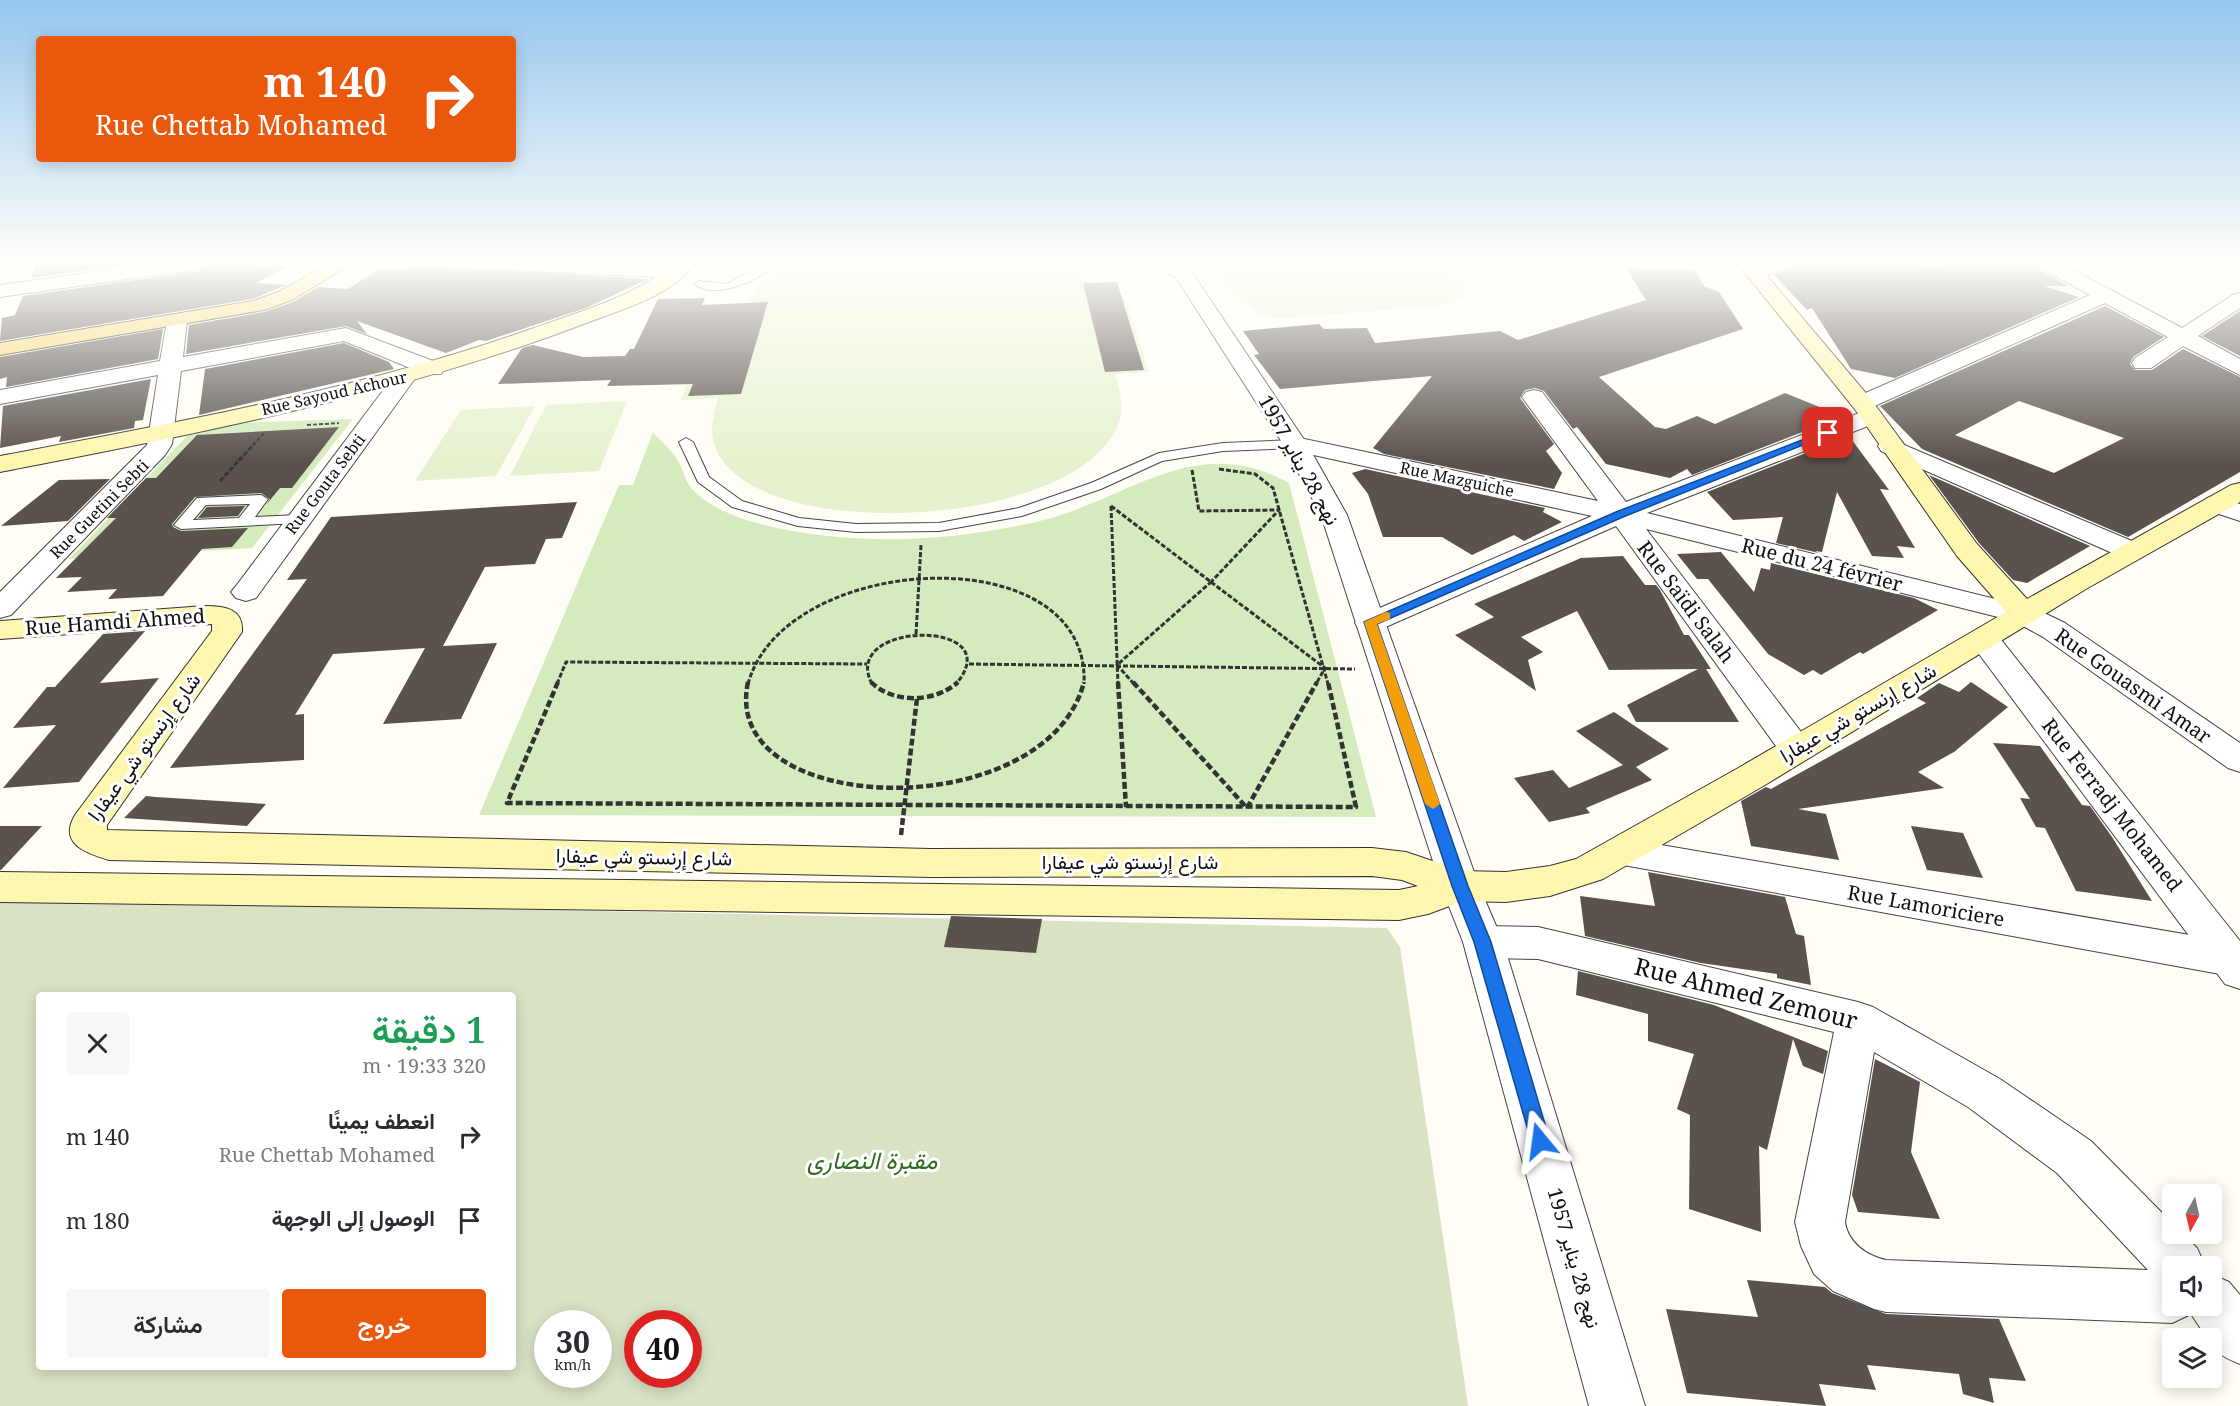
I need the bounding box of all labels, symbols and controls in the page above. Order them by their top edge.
text: 140 m [263,52,387,109]
icon: right [408,60,486,138]
text: Rue Chettab Mohamed [95,106,387,143]
street label: Rue Sayoud Achour [259,365,410,420]
street label: نهج 28 يناير 1957 [1252,390,1346,530]
pin [1802,407,1853,458]
icon: arrive [1811,416,1844,449]
street label: Rue Gouta Sebti [280,429,370,539]
street label: Rue Guetini Sebti [45,455,153,563]
street label: Rue Mazguiche [1398,456,1516,502]
street label: Rue du 24 février [1739,531,1906,598]
street label: Rue Saïdi Salah [1632,535,1741,669]
street label: Rue Hamdi Ahmed [24,602,206,641]
street label: Rue Gouasmi Amar [2050,622,2217,750]
street label: شارع إرنستو شي عيفارا [1775,657,1943,772]
street label: شارع إرنستو شي عيفارا [81,667,210,828]
street label: Rue Ferradj Mohamed [2036,713,2189,897]
street label: شارع إرنستو شي عيفارا [556,841,732,876]
street label: شارع إرنستو شي عيفارا [1042,848,1218,879]
street label: Rue Lamoriciere [1846,878,2007,933]
street label: Rue Ahmed Zemour [1631,949,1861,1036]
text: 1 دقيقة [372,1005,486,1054]
button: close [66,1012,129,1075]
text: 320 m · 19:33 [363,1052,486,1079]
text: انعطف يمينًا [328,1105,435,1135]
position arrow [1508,1109,1572,1173]
icon: right [453,1120,486,1153]
text: 140 m [66,1121,129,1151]
text: Rue Chettab Mohamed [219,1141,435,1168]
park label: مقبرة النصارى [807,1143,937,1176]
street label: نهج 28 يناير 1957 [1541,1184,1607,1332]
north arrow [2162,1184,2222,1244]
map controls [2162,1184,2222,1388]
text: الوصول إلى الوجهة [271,1202,435,1232]
icon: arrive [453,1204,486,1237]
text: 180 m [66,1205,129,1235]
button: sound [2162,1256,2222,1316]
button: مشاركة [66,1289,270,1358]
button: خروج [282,1289,486,1358]
speed limit sign: 40 [624,1310,702,1388]
text: 30 [556,1321,590,1362]
button: layers [2162,1328,2222,1388]
text: km/h [555,1354,591,1374]

